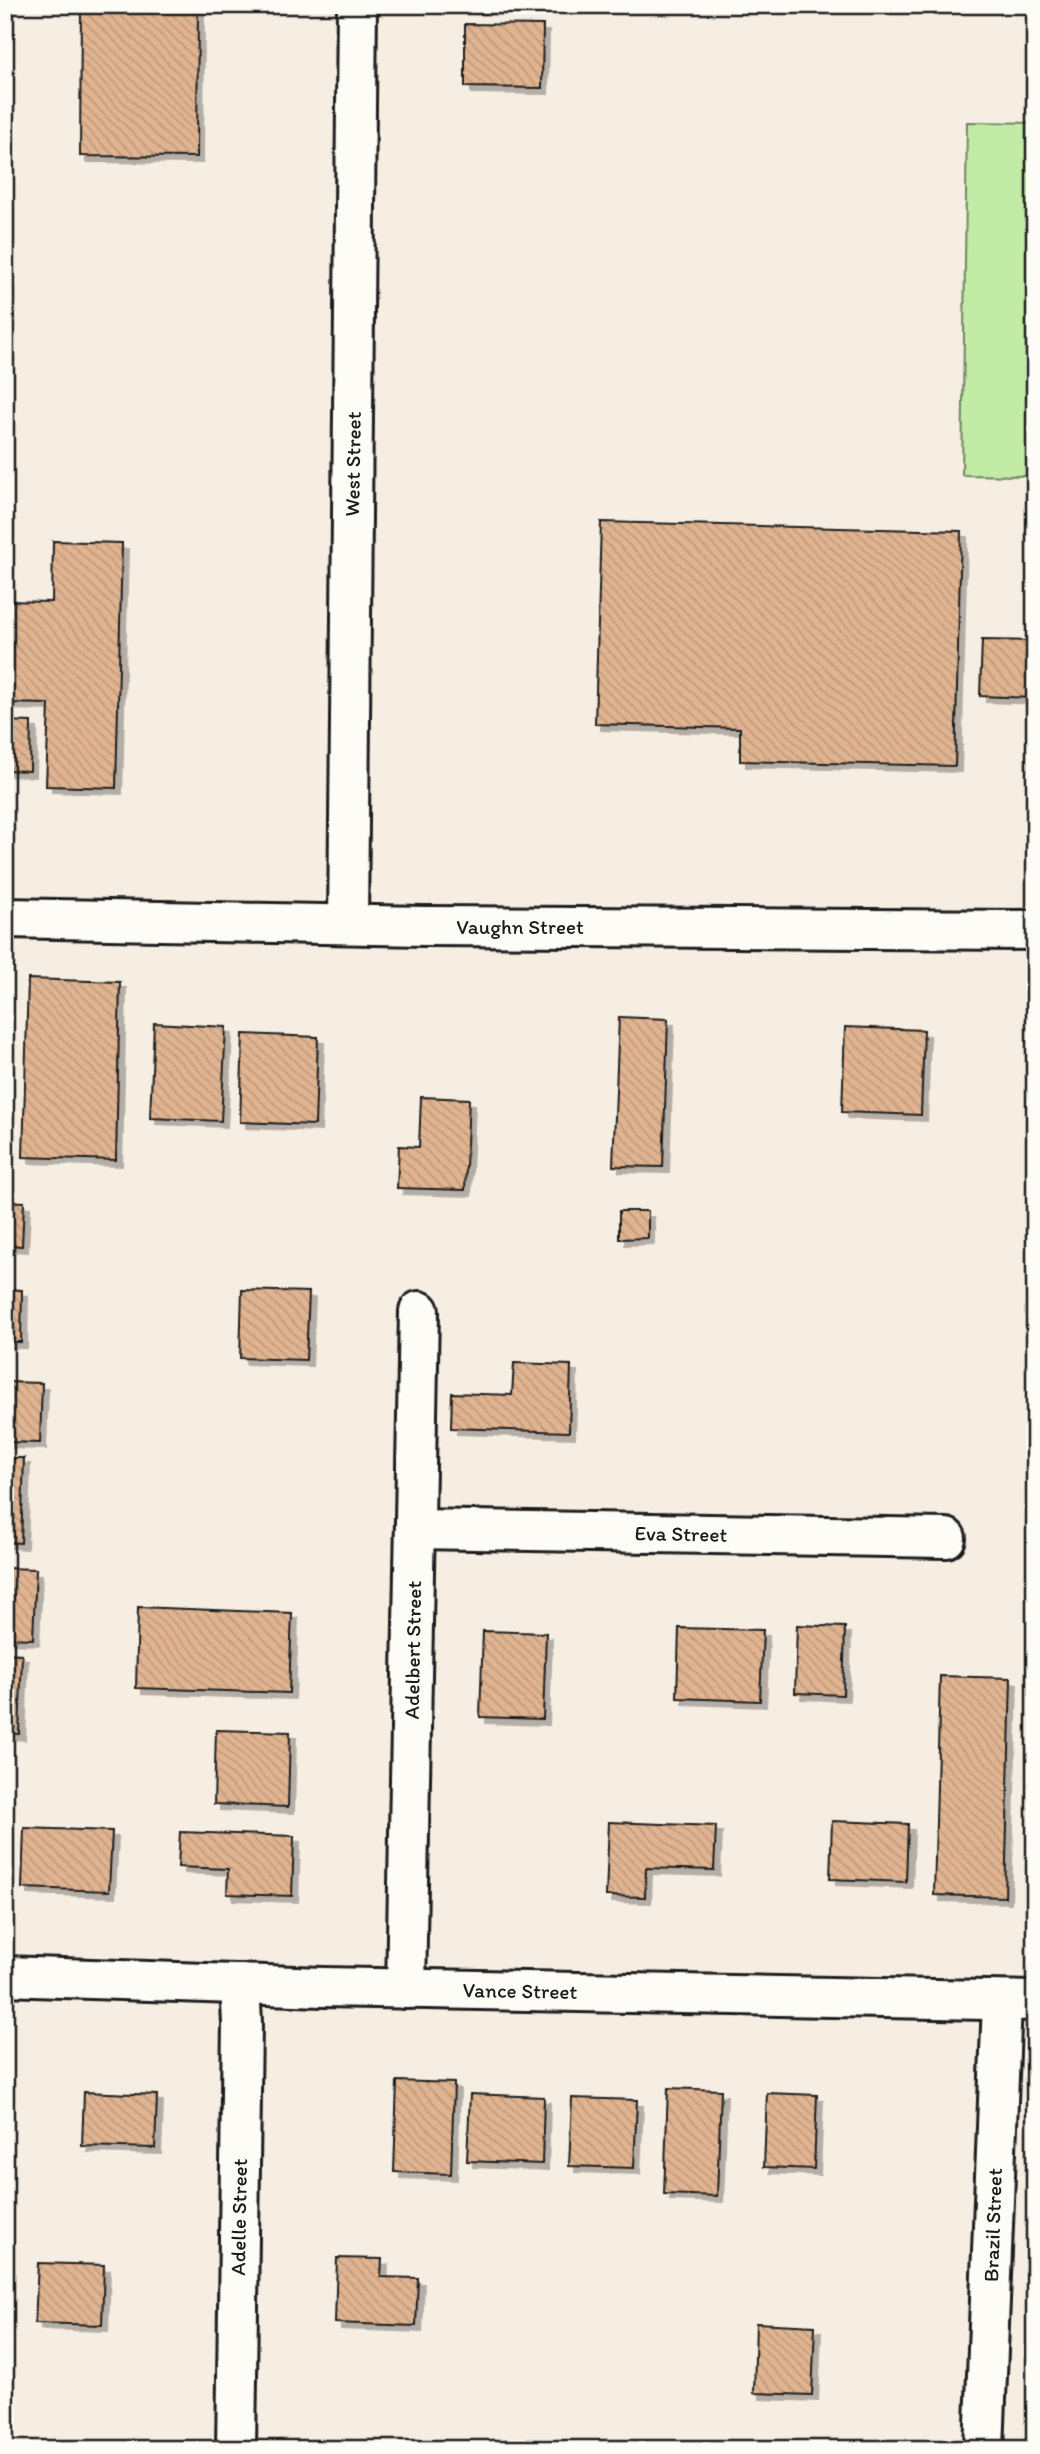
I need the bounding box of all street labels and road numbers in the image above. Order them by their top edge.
street label: West Street [339,411,366,517]
street label: Vaughn Street [456,914,584,939]
street label: Eva Street [634,1520,728,1547]
street label: Adelbert Street [399,1580,426,1720]
street label: Vance Street [462,1977,578,2004]
street label: Adelle Street [225,2158,252,2276]
street label: Brazil Street [978,2167,1007,2282]

